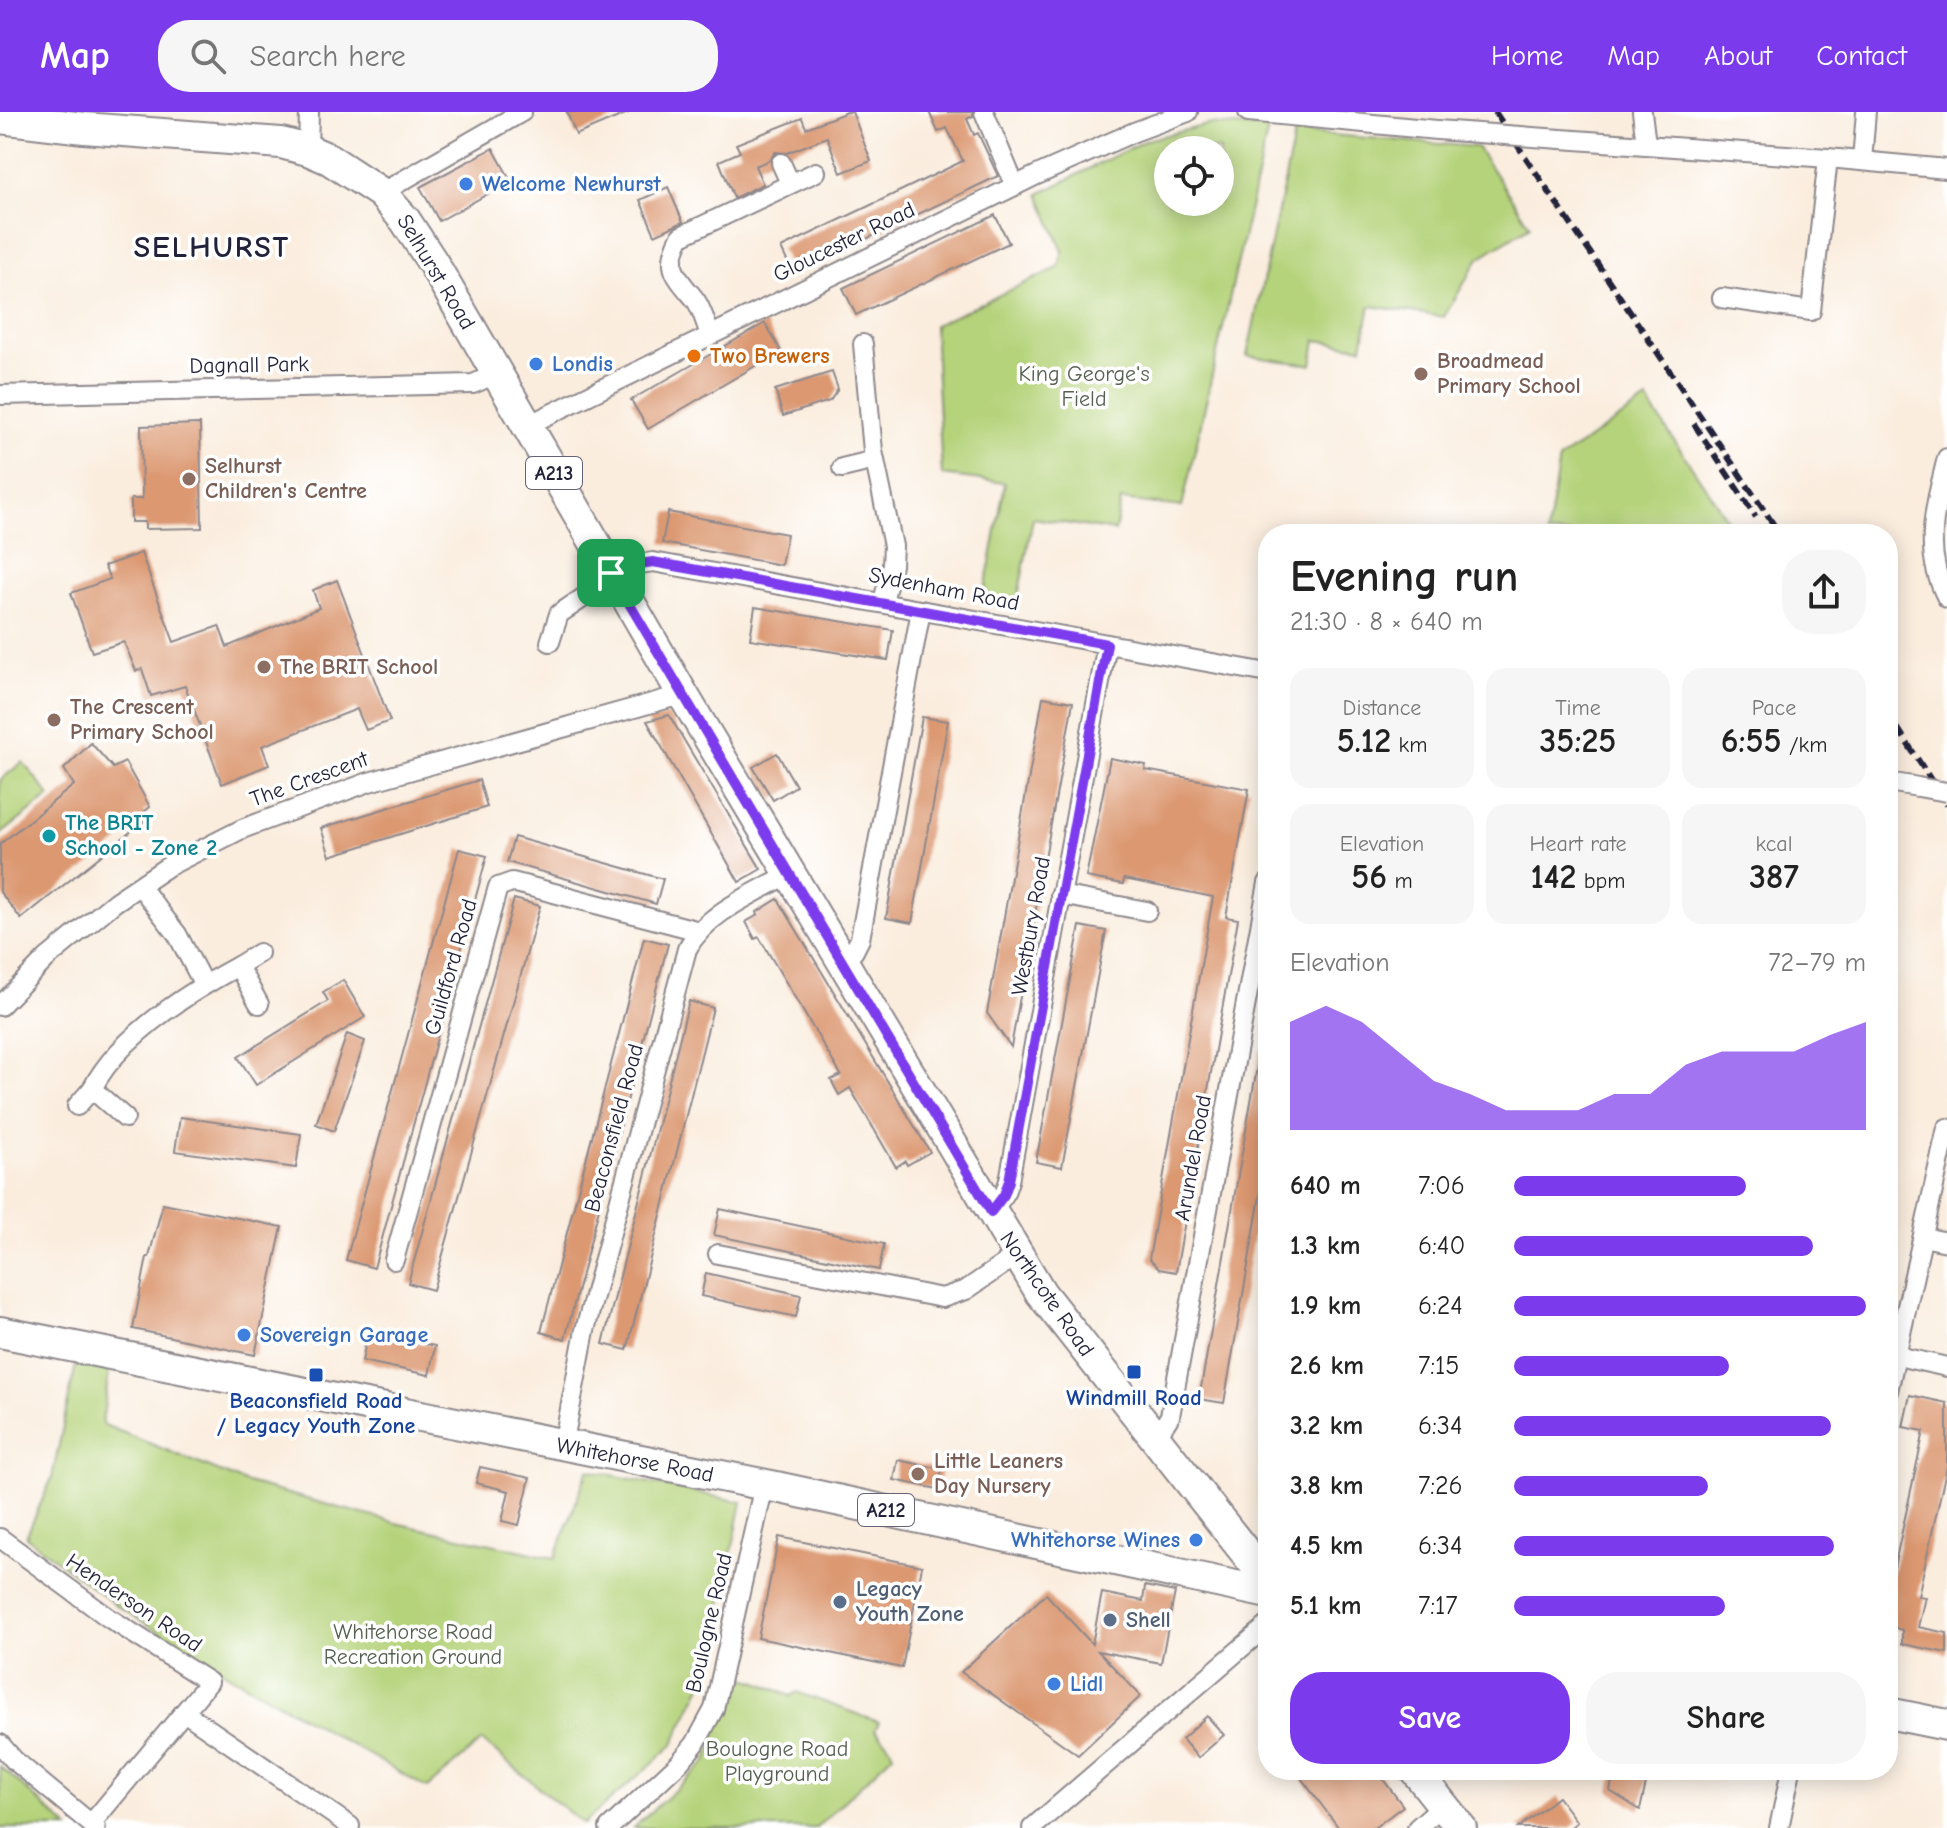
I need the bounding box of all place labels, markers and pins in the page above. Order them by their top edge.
place label: Welcome Newhurst [482,171,661,197]
marker: Welcome Newhurst [457,175,475,193]
place label: Two Brewers [710,343,829,369]
marker: Two Brewers [685,347,703,365]
place label: Broadmead Primary School [1437,348,1581,399]
place label: Londis [552,351,613,377]
marker: Londis [527,355,545,373]
marker: Broadmead Primary School [1412,365,1430,383]
place label: Selhurst Children's Centre [205,453,367,504]
marker: Selhurst Children's Centre [180,470,198,488]
pin [577,539,645,607]
place label: The BRIT School [280,654,438,680]
marker: The BRIT School [255,658,273,676]
place label: The Crescent Primary School [70,694,214,745]
marker: The Crescent Primary School [45,711,63,729]
place label: The BRIT School - Zone 2 [65,810,217,861]
marker: The BRIT School - Zone 2 [40,827,58,845]
place label: Sovereign Garage [260,1322,428,1348]
marker: Sovereign Garage [235,1326,253,1344]
marker: Windmill Road [1125,1363,1143,1381]
marker: Beaconsfield Road / Legacy Youth Zone [307,1366,325,1384]
place label: Windmill Road [1066,1385,1202,1411]
place label: Beaconsfield Road / Legacy Youth Zone [217,1388,416,1439]
place label: Little Leaners Day Nursery [934,1448,1063,1499]
marker: Little Leaners Day Nursery [909,1465,927,1483]
place label: Whitehorse Wines [1011,1527,1180,1553]
marker: Whitehorse Wines [1187,1531,1205,1549]
place label: Legacy Youth Zone [856,1576,964,1627]
marker: Legacy Youth Zone [831,1593,849,1611]
place label: Shell [1126,1607,1171,1633]
marker: Shell [1101,1611,1119,1629]
place label: Lidl [1070,1671,1103,1697]
marker: Lidl [1045,1675,1063,1693]

